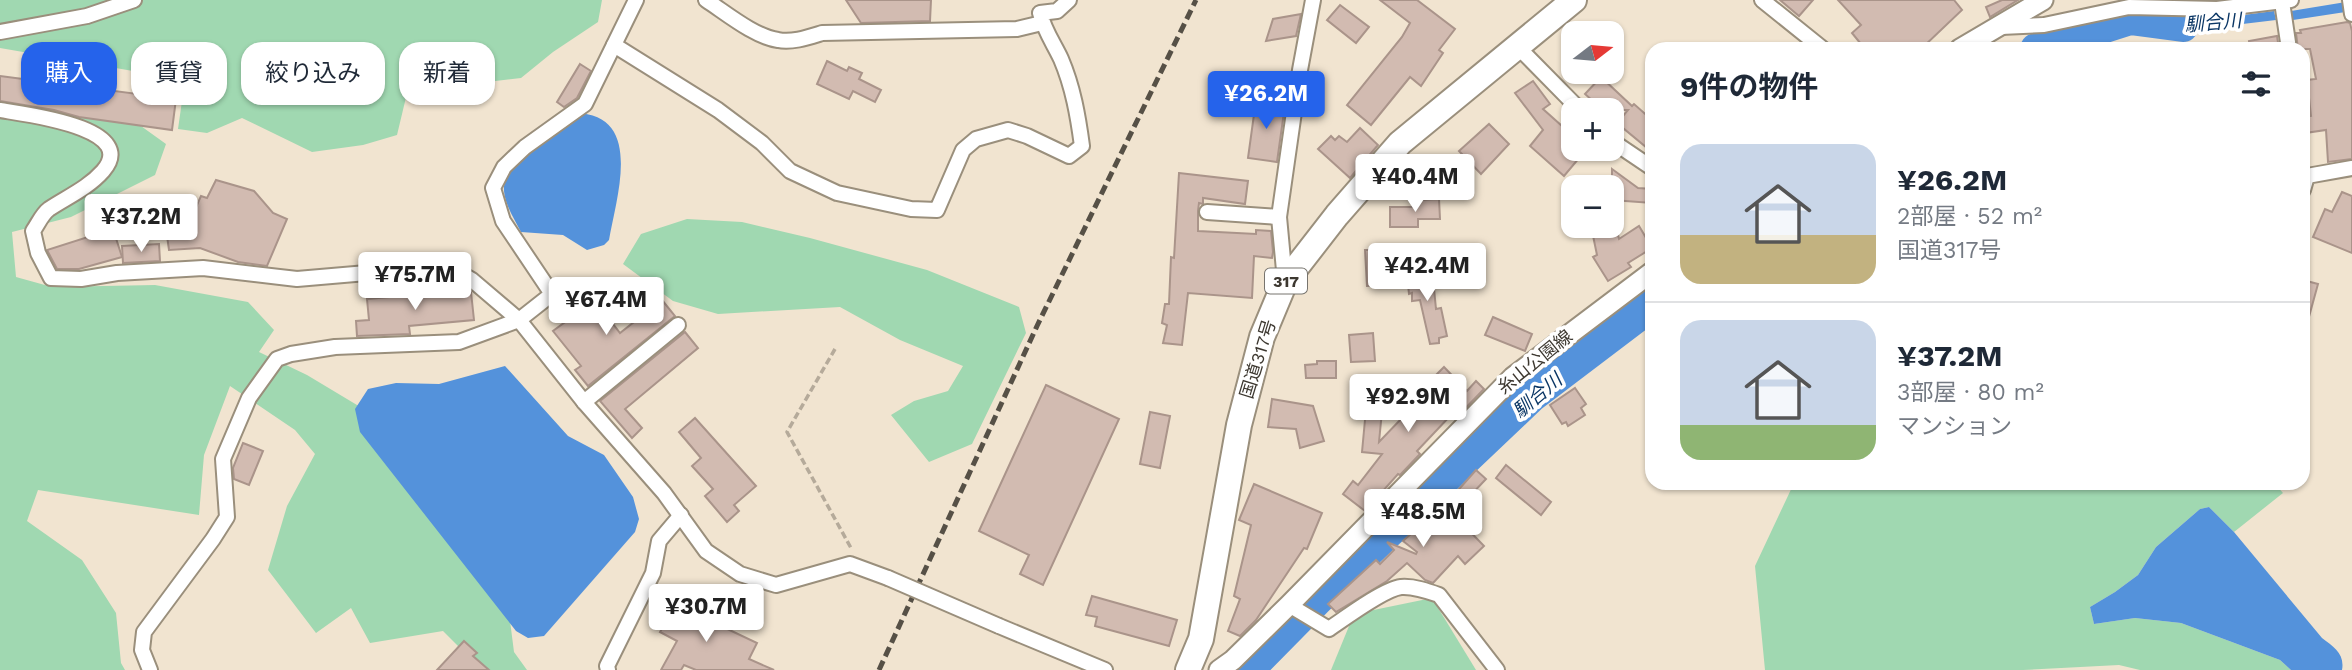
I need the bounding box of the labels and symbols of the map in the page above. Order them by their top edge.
water label: 馴合川 [2184,8,2244,36]
north arrow [1561,21,1624,84]
pin: ¥26.2M [1209,72,1323,131]
pin: ¥40.4M [1358,154,1472,214]
pin: ¥37.2M [84,194,198,254]
pin: ¥42.4M [1370,244,1484,303]
pin: ¥75.7M [358,252,472,312]
road number: 317 [1265,268,1307,294]
pin: ¥67.4M [549,278,663,337]
street label: 国道317号 [1236,317,1279,401]
street label: 糸山公園線 [1493,325,1576,398]
water label: 馴合川 [1508,367,1568,423]
pin: ¥92.9M [1351,374,1465,434]
pin: ¥48.5M [1366,490,1480,549]
pin: ¥30.7M [649,584,763,644]

